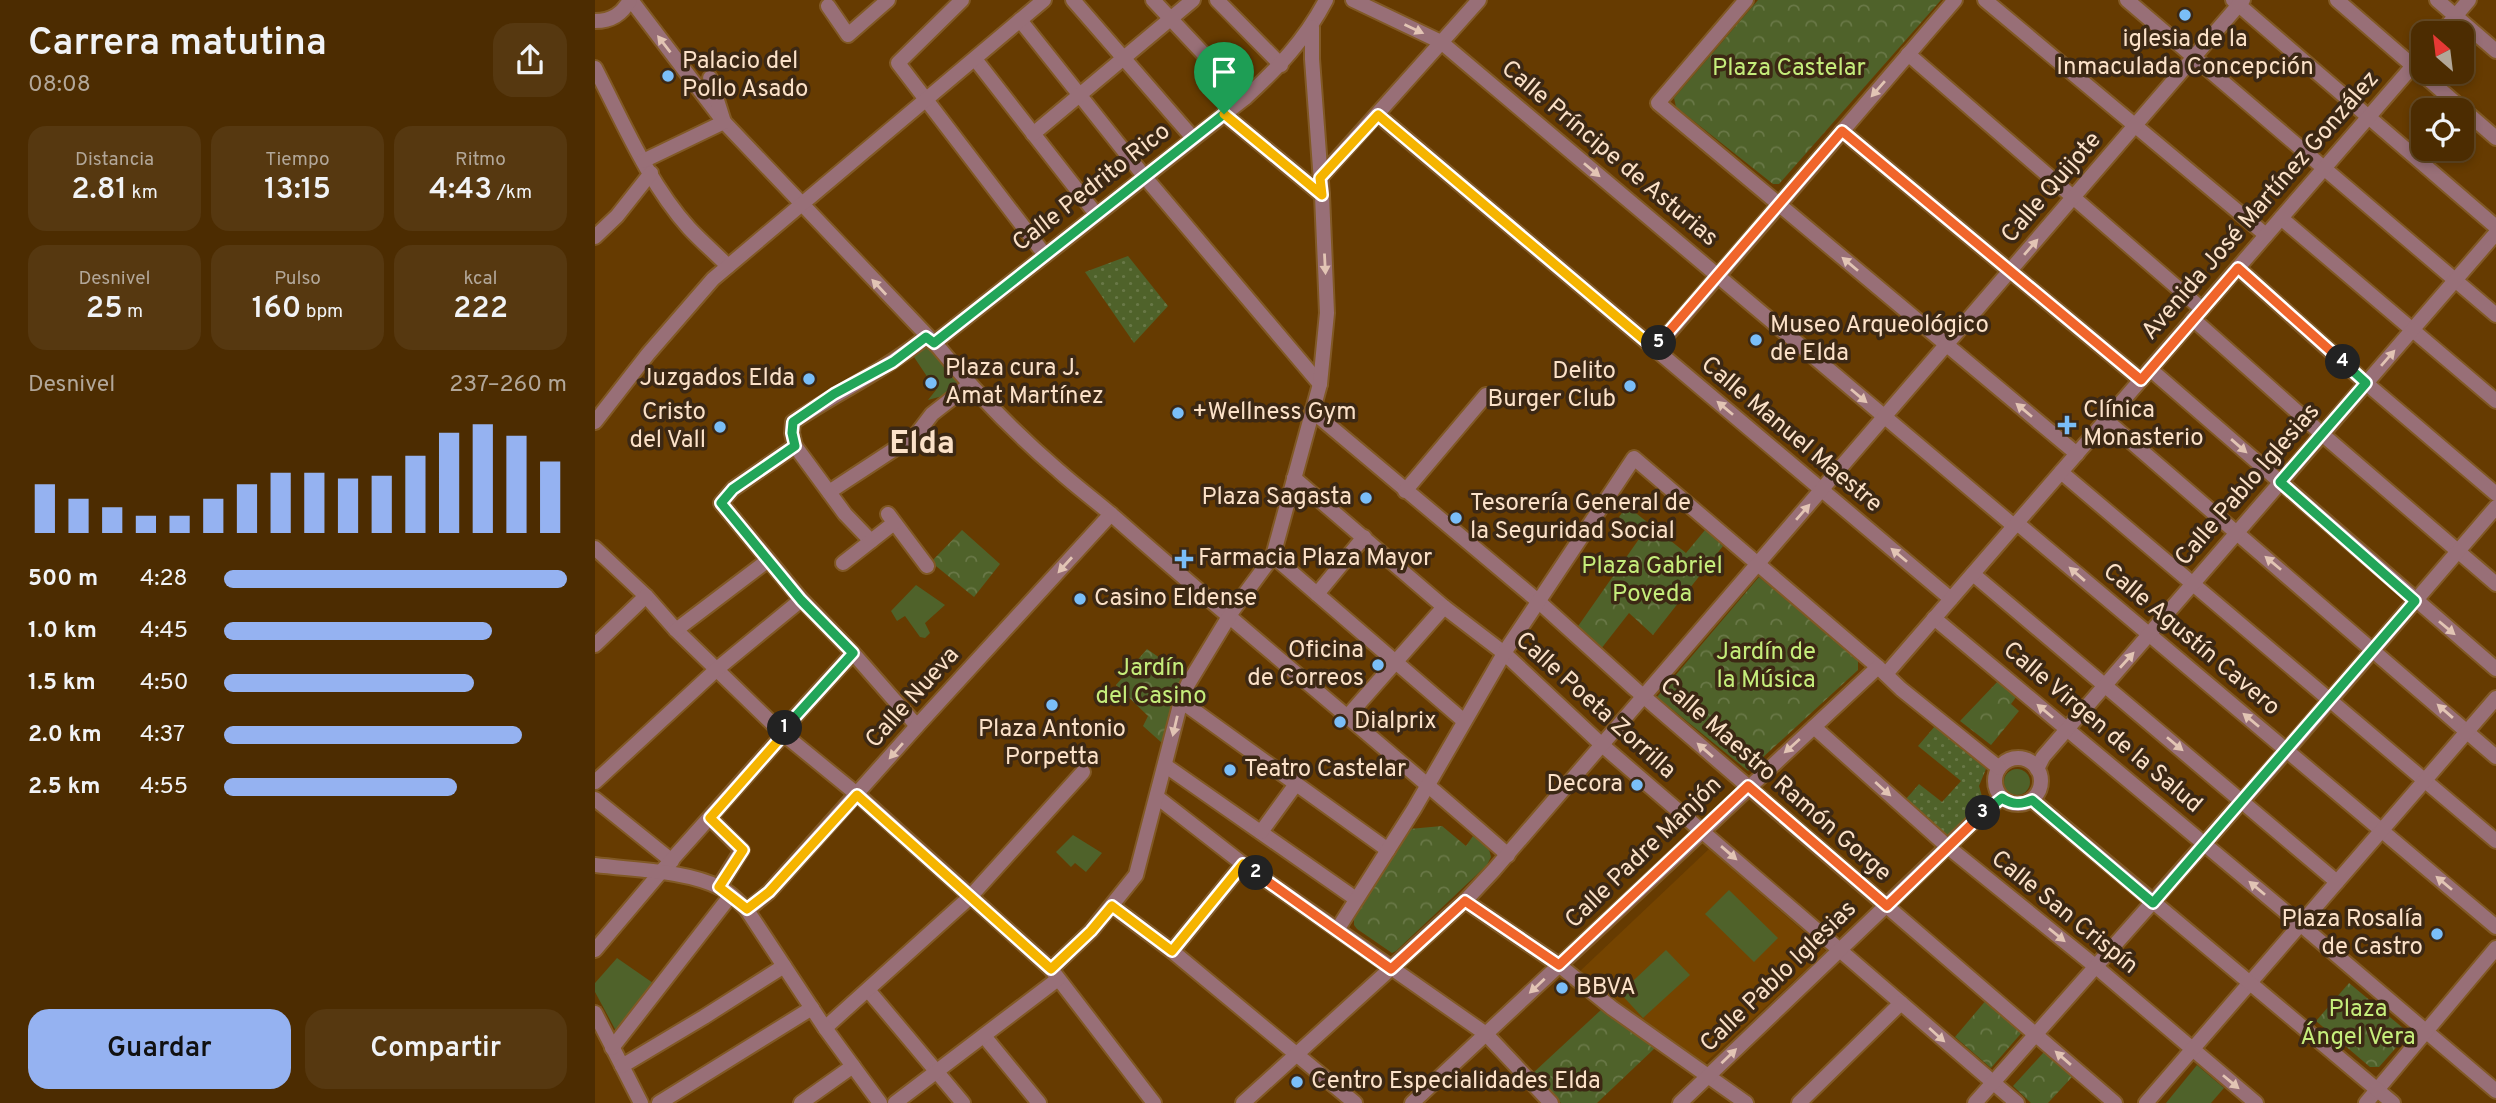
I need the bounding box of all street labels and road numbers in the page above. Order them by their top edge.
street label: Calle Príncipe de Asturias [1494,54,1724,254]
street label: Avenida José Martínez González [2136,65,2386,347]
street label: Calle Pedrito Rico [1007,117,1177,259]
street label: Calle Quijote [1995,126,2109,250]
street label: Calle Manuel Maestre [1694,350,1888,520]
street label: Calle Pablo Iglesias [2169,397,2327,573]
street label: Calle Agustín Cavero [2096,557,2286,723]
street label: Calle Poeta Zorrilla [1508,626,1682,786]
street label: Calle Virgen de la Salud [1996,636,2208,820]
street label: Calle Nueva [860,641,966,755]
street label: Calle Maestro Ramón Gorge [1653,671,1897,889]
street label: Calle Padre Manjón [1559,771,1729,935]
street label: Calle San Crispín [1984,844,2144,982]
street label: Calle Pablo Iglesias [1695,895,1863,1059]

